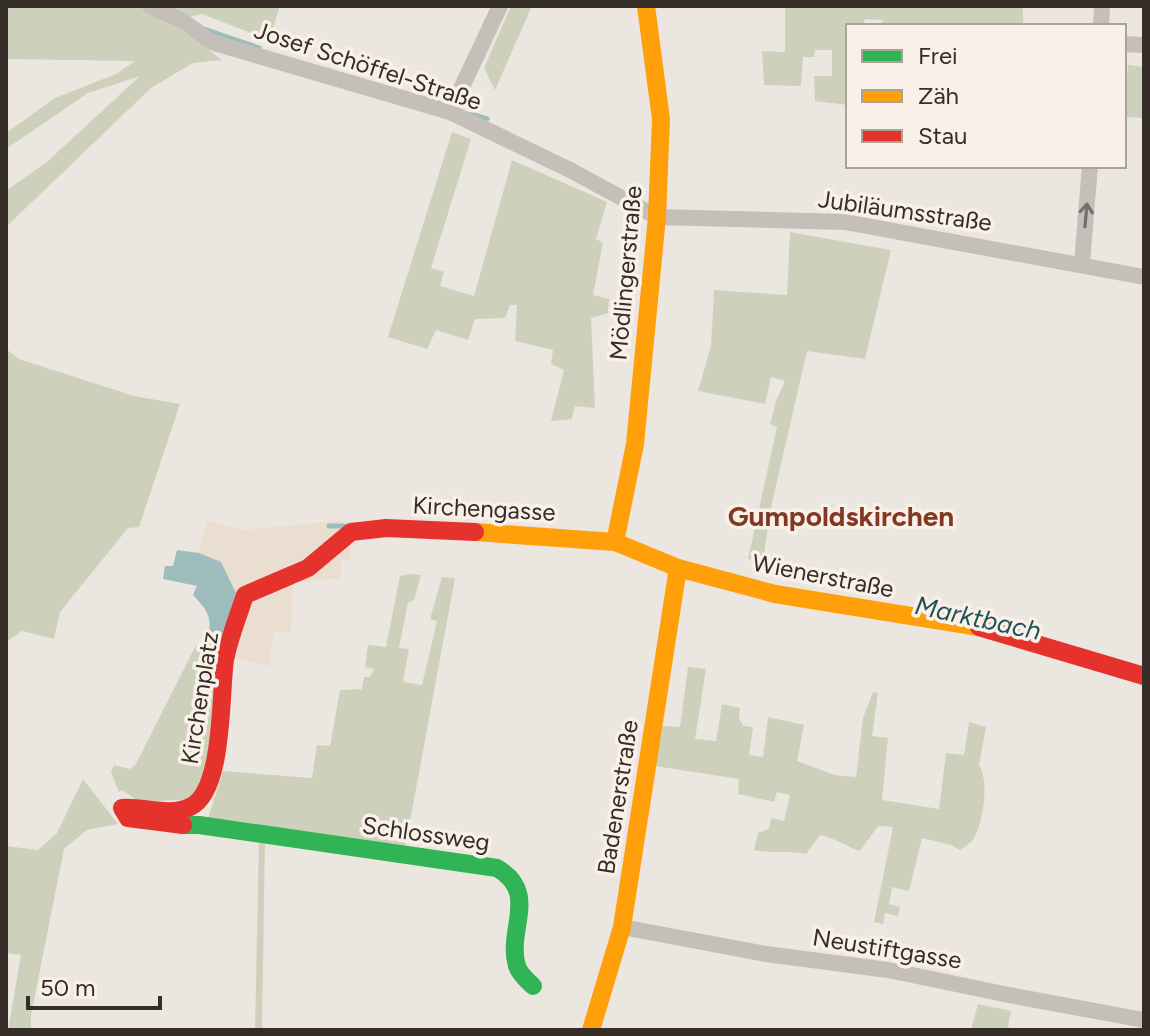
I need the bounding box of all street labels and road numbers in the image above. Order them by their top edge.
street label: Josef Schöffel-Straße [251,15,485,116]
street label: Mödlingerstraße [603,184,648,361]
street label: Jubiläumsstraße [816,184,994,237]
street label: Kirchengasse [412,490,556,527]
street label: Wienerstraße [750,548,896,603]
street label: Kirchenplatz [175,630,224,766]
street label: Badenerstraße [591,718,644,876]
street label: Schlossweg [360,810,492,857]
street label: Neustiftgasse [810,922,964,975]

